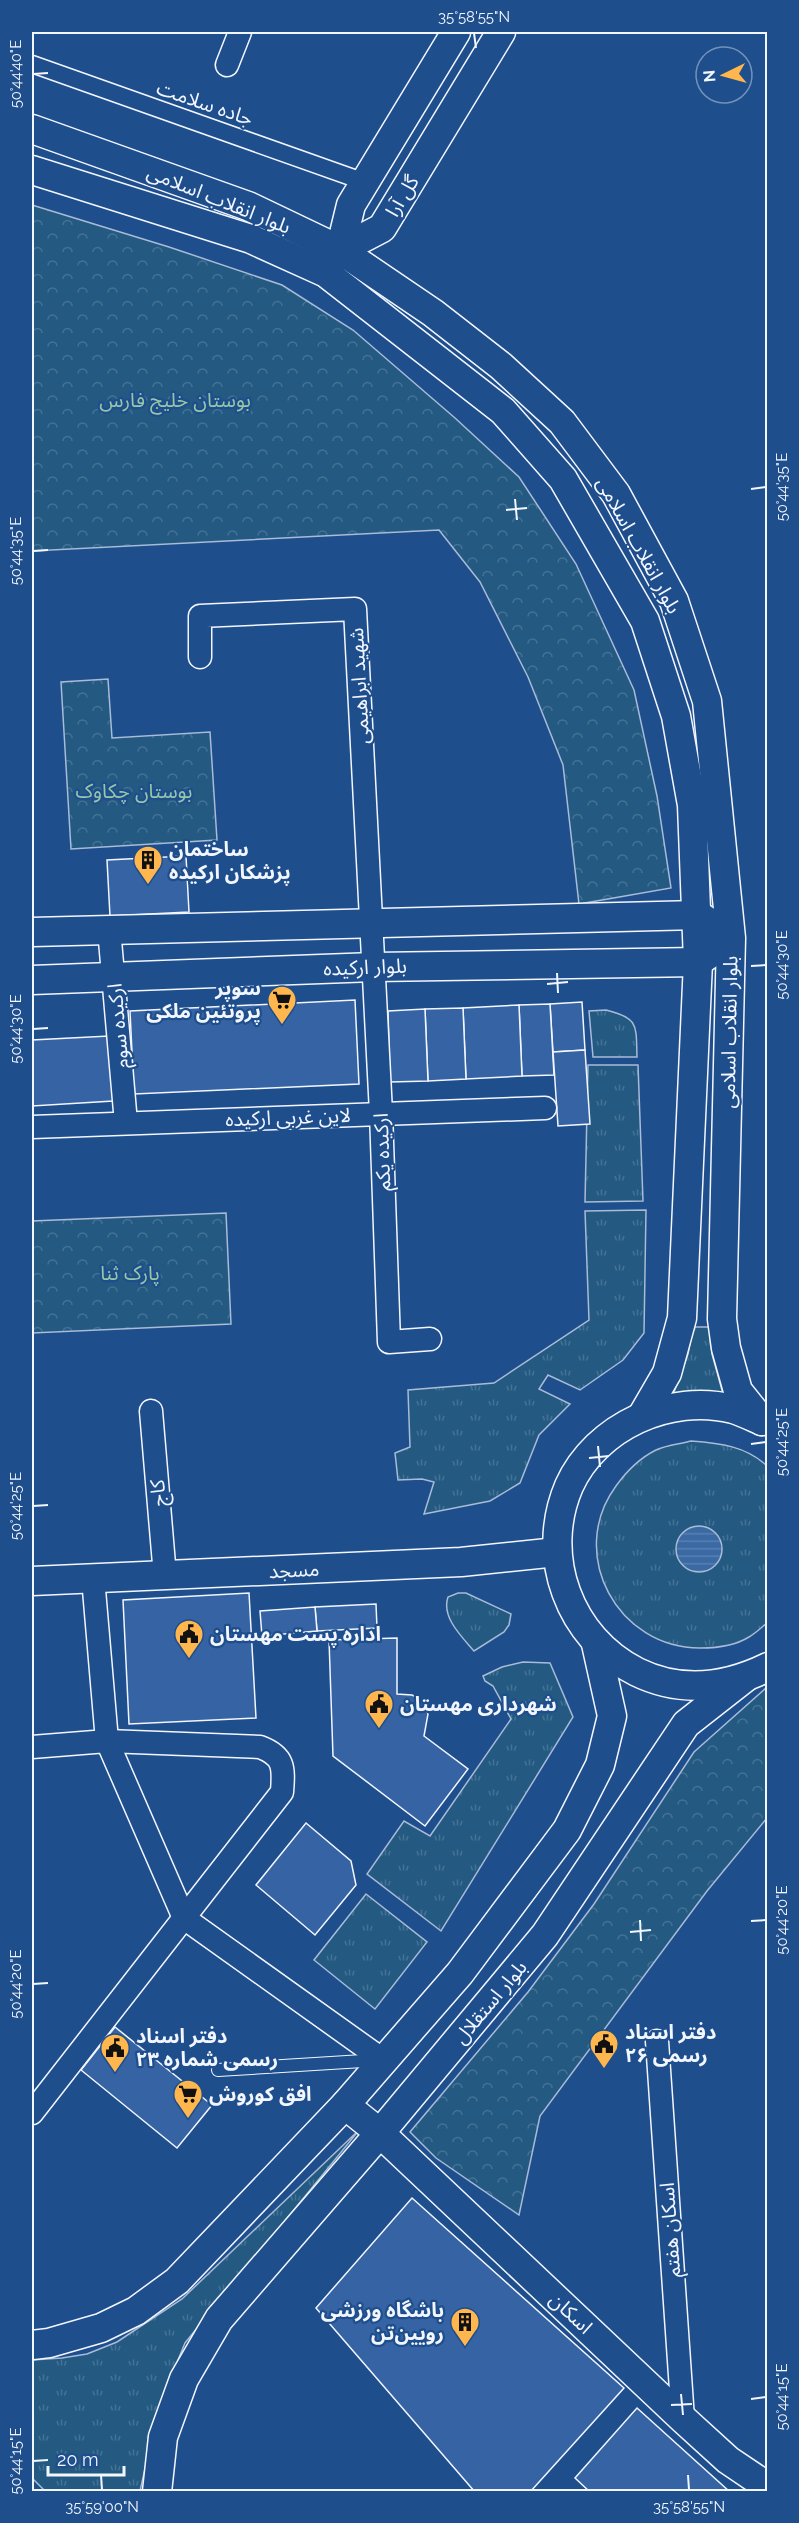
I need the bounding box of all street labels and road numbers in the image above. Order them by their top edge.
street label: جاده سلامت [154,75,256,131]
street label: بلوار انقلاب اسلامی [144,159,294,239]
street label: گل آرا [380,170,424,221]
street label: بلوار انقلاب اسلامی [592,472,686,618]
street label: شهید ابراهیمی [344,627,374,745]
street label: بلوار ارکیده [323,954,407,980]
street label: بلوار انقلاب اسلامی [716,955,742,1109]
street label: ارکیده سوم [102,982,137,1070]
street label: لاین غربی ارکیده [225,1103,351,1131]
street label: ارکیده یکم [369,1112,398,1192]
street label: کاج [145,1478,174,1507]
street label: مسجد [268,1557,320,1583]
street label: بلوار استقلال [448,1955,532,2049]
street label: اسکان هفتم [655,2181,688,2278]
street label: اسکان [544,2287,598,2339]

